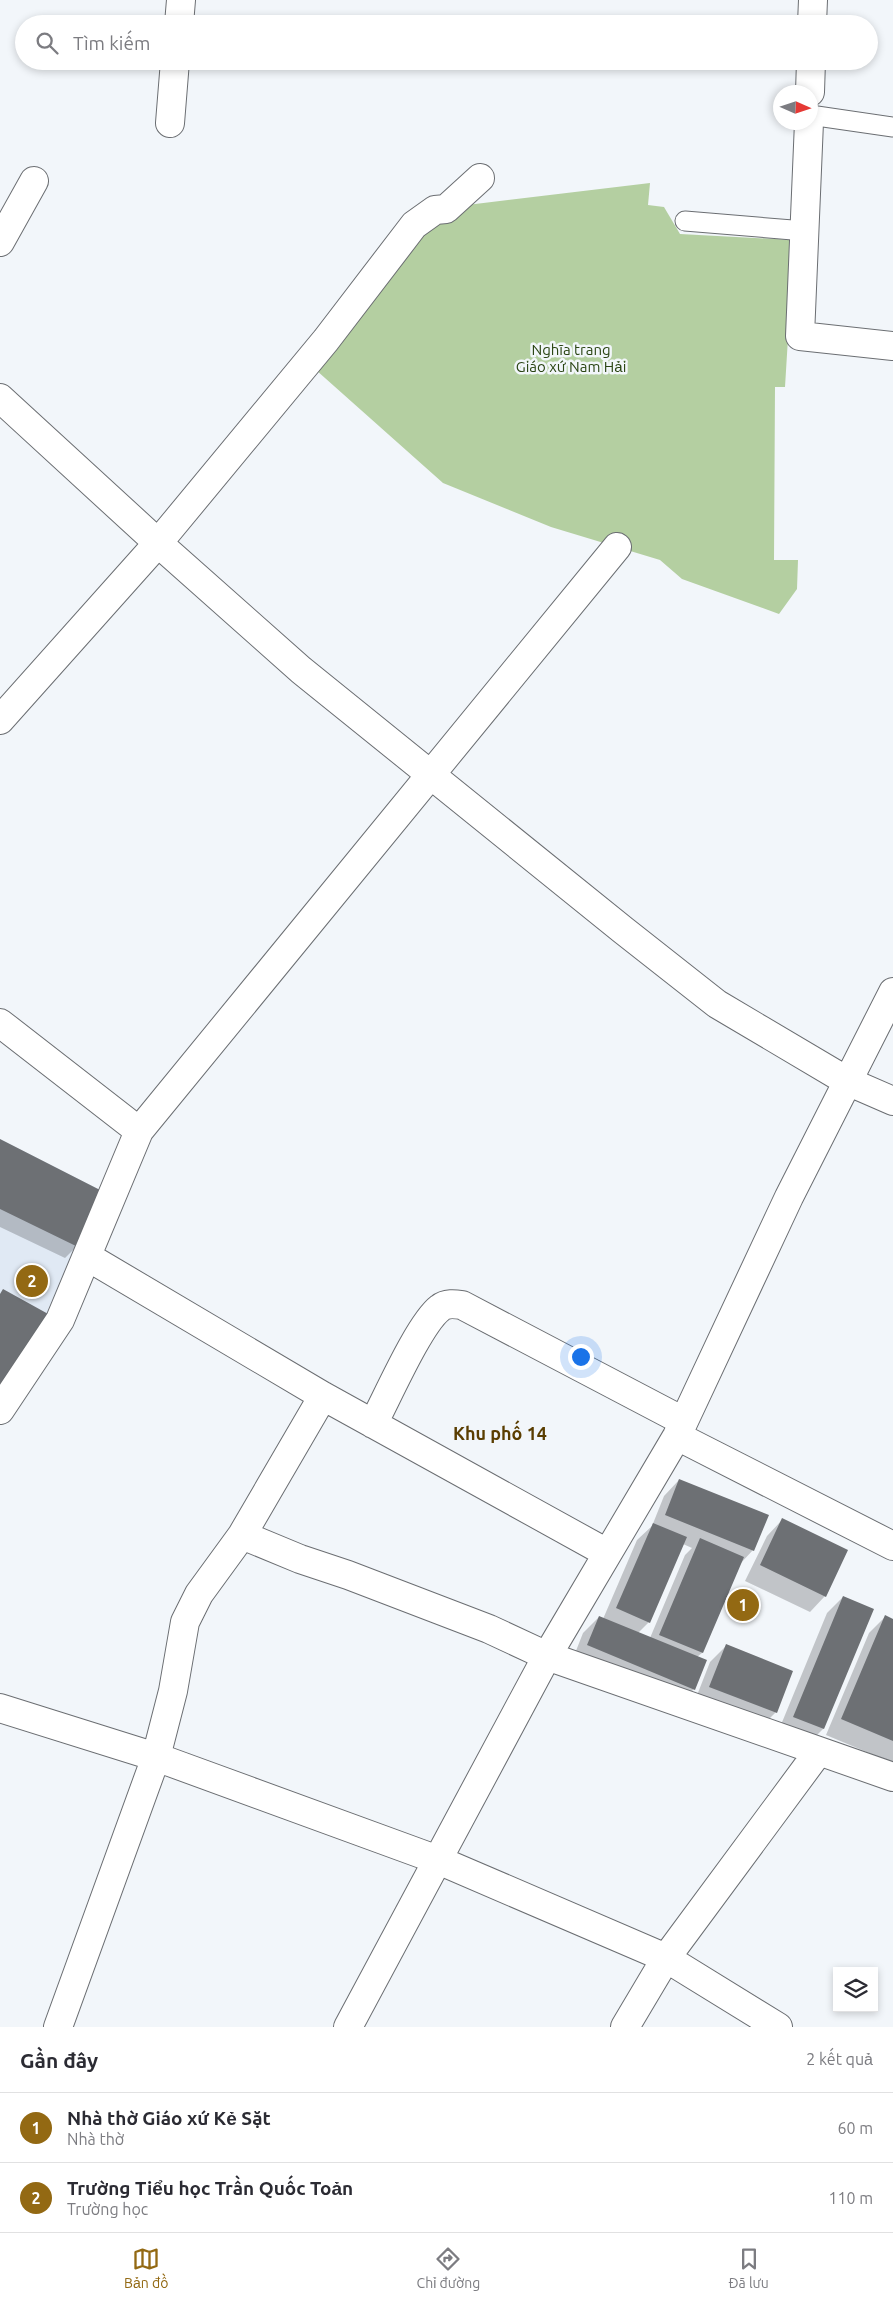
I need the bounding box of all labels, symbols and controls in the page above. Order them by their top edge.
search box [15,15,878,70]
icon: search [33,29,61,57]
text: Tìm kiếm [73,32,150,54]
north arrow [773,85,818,130]
park label: Nghĩa trang Giáo xứ Nam Hải [516,341,626,375]
pin: 2 [16,1262,48,1300]
your location [568,1344,594,1370]
district label: Khu phố 14 [453,1420,547,1443]
pin: 1 [727,1586,759,1624]
map controls [833,1967,878,2012]
button: layers [833,1967,878,2012]
text: Gần đây [20,2048,98,2072]
text: 2 kết quả [806,2050,873,2068]
text: Nhà thờ Giáo xứ Kẻ Sặt [67,2107,271,2129]
text: 1 [31,2119,41,2137]
text: 60 m [837,2119,873,2137]
text: Nhà thờ [67,2130,124,2148]
text: Trường Tiểu học Trần Quốc Toản [67,2177,353,2199]
text: 2 [31,2189,41,2207]
text: 110 m [828,2189,873,2207]
text: Trường học [67,2200,148,2218]
tab: Bản đồ [124,2245,168,2291]
tab: Chỉ đường [417,2245,480,2291]
tab: Đã lưu [728,2245,769,2291]

